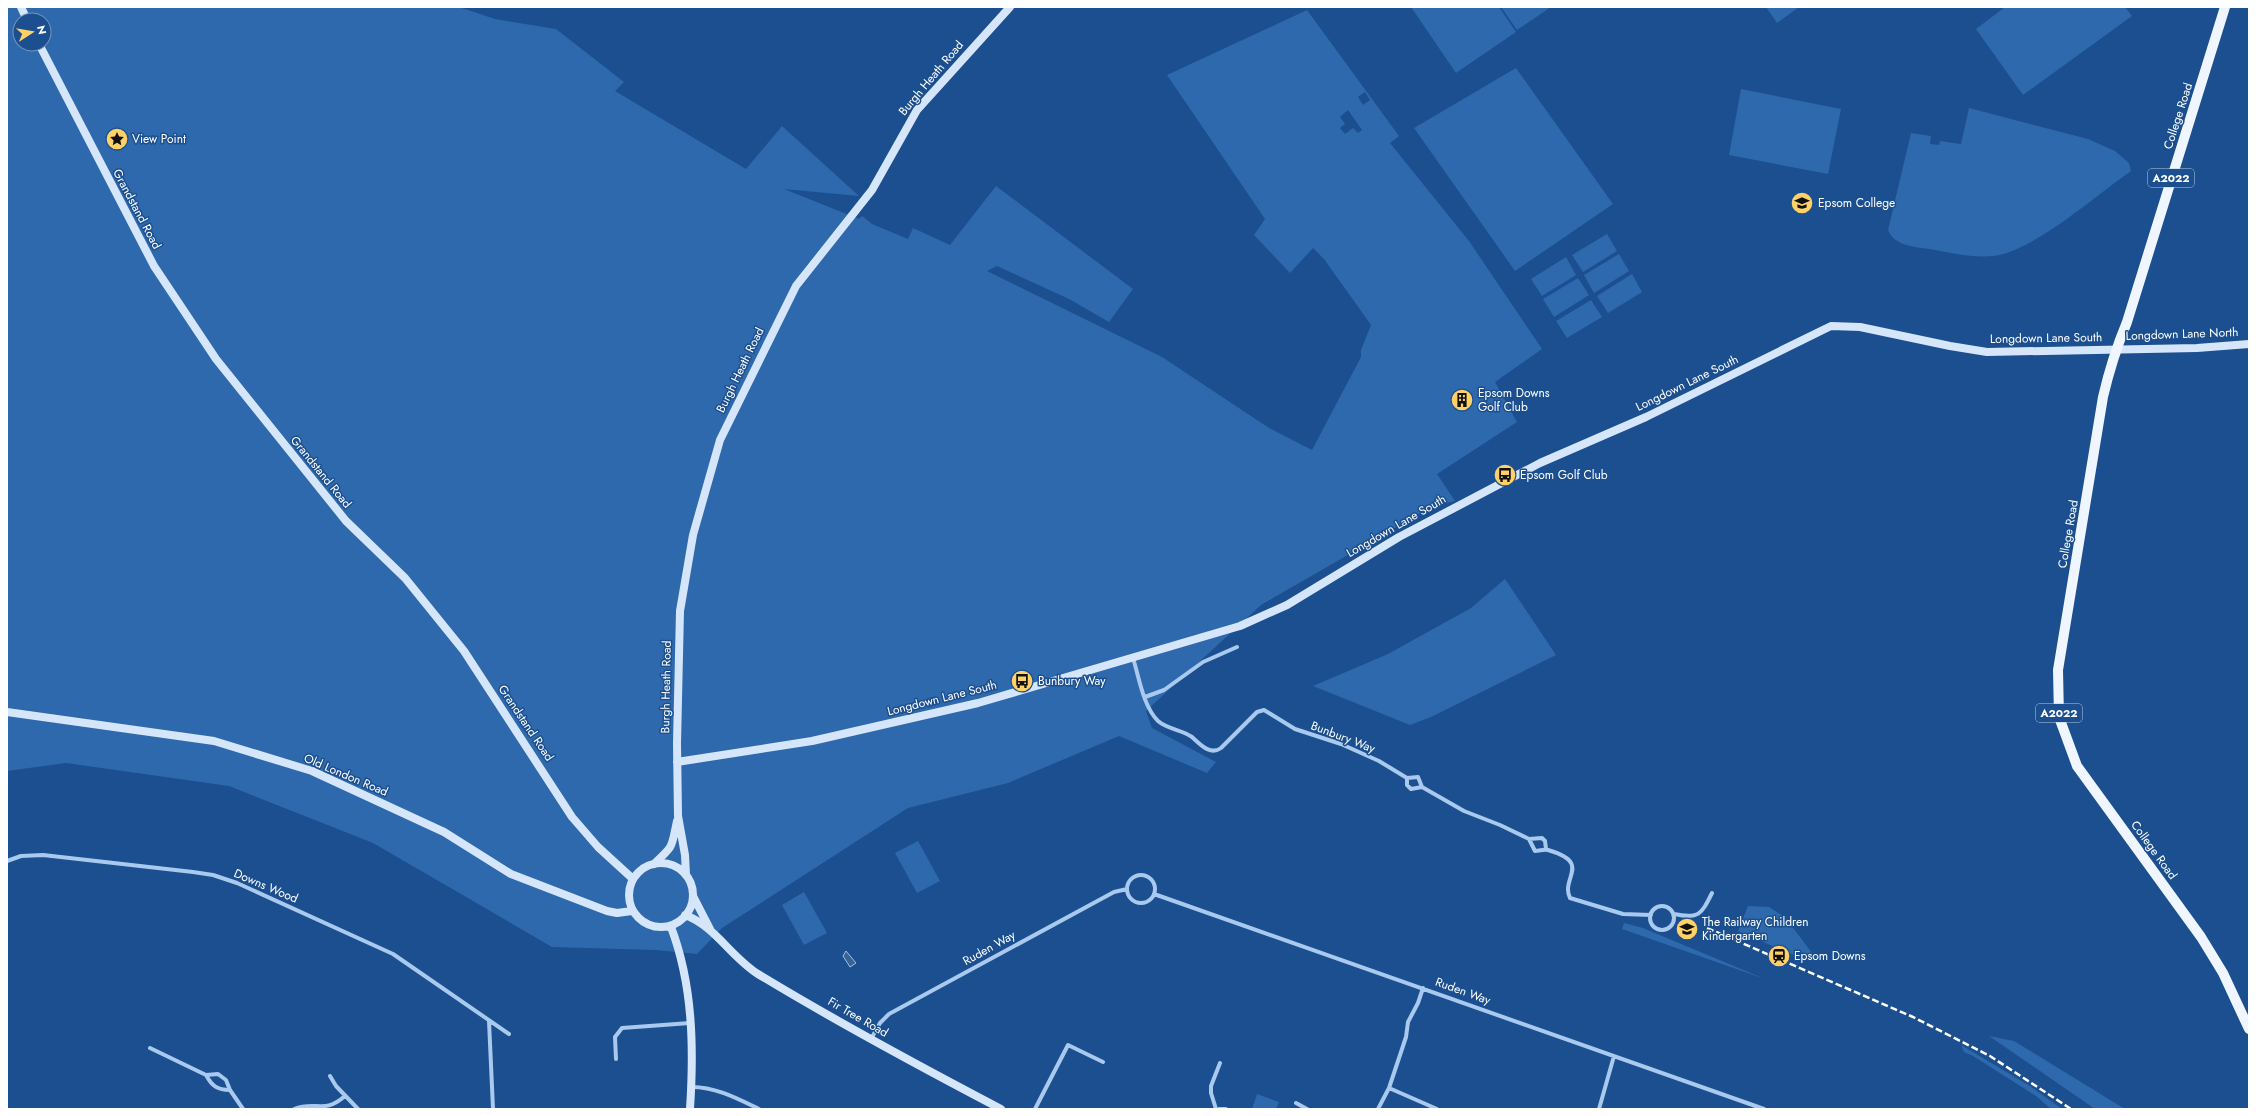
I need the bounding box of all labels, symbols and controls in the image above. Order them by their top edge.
north arrow [12,12,52,52]
text: N [33,24,51,36]
street label: Burgh Heath Road [894,37,968,119]
street label: College Road [2159,80,2197,152]
place icon: View Point [104,126,130,152]
place label: View Point [132,130,186,148]
street label: Grandstand Road [108,166,166,252]
road number: A2022 [2148,169,2194,187]
school or university icon: Epsom College [1789,190,1815,216]
place label: Epsom College [1818,194,1895,212]
street label: Longdown Lane North [2125,323,2239,345]
street label: Burgh Heath Road [712,324,768,416]
street label: Longdown Lane South [1990,328,2102,348]
street label: Longdown Lane South [1633,350,1741,416]
place label: Epsom Downs Golf Club [1478,384,1550,416]
building icon: Epsom Downs Golf Club [1449,387,1475,413]
street label: Grandstand Road [286,432,356,512]
bus stop icon: Epsom Golf Club [1492,462,1518,488]
place label: Epsom Golf Club [1520,466,1608,484]
street label: Longdown Lane South [1343,490,1449,562]
street label: College Road [2053,498,2083,570]
street label: Burgh Heath Road [656,640,676,734]
bus stop icon: Bunbury Way [1009,668,1035,694]
place label: Bunbury Way [1038,672,1106,690]
street label: Longdown Lane South [885,676,999,720]
street label: Grandstand Road [494,681,558,765]
road number: A2022 [2036,704,2082,722]
street label: Bunbury Way [1308,717,1378,758]
street label: Old London Road [301,749,391,801]
street label: College Road [2126,817,2182,883]
street label: Downs Wood [231,864,301,908]
place label: The Railway Children Kindergarten [1702,913,1808,945]
school or university icon: The Railway Children Kindergarten [1674,916,1700,942]
street label: Ruden Way [959,926,1019,970]
station icon: Epsom Downs [1766,943,1792,969]
place label: Epsom Downs [1794,947,1866,965]
street label: Ruden Way [1433,973,1494,1010]
street label: Fir Tree Road [824,992,892,1042]

